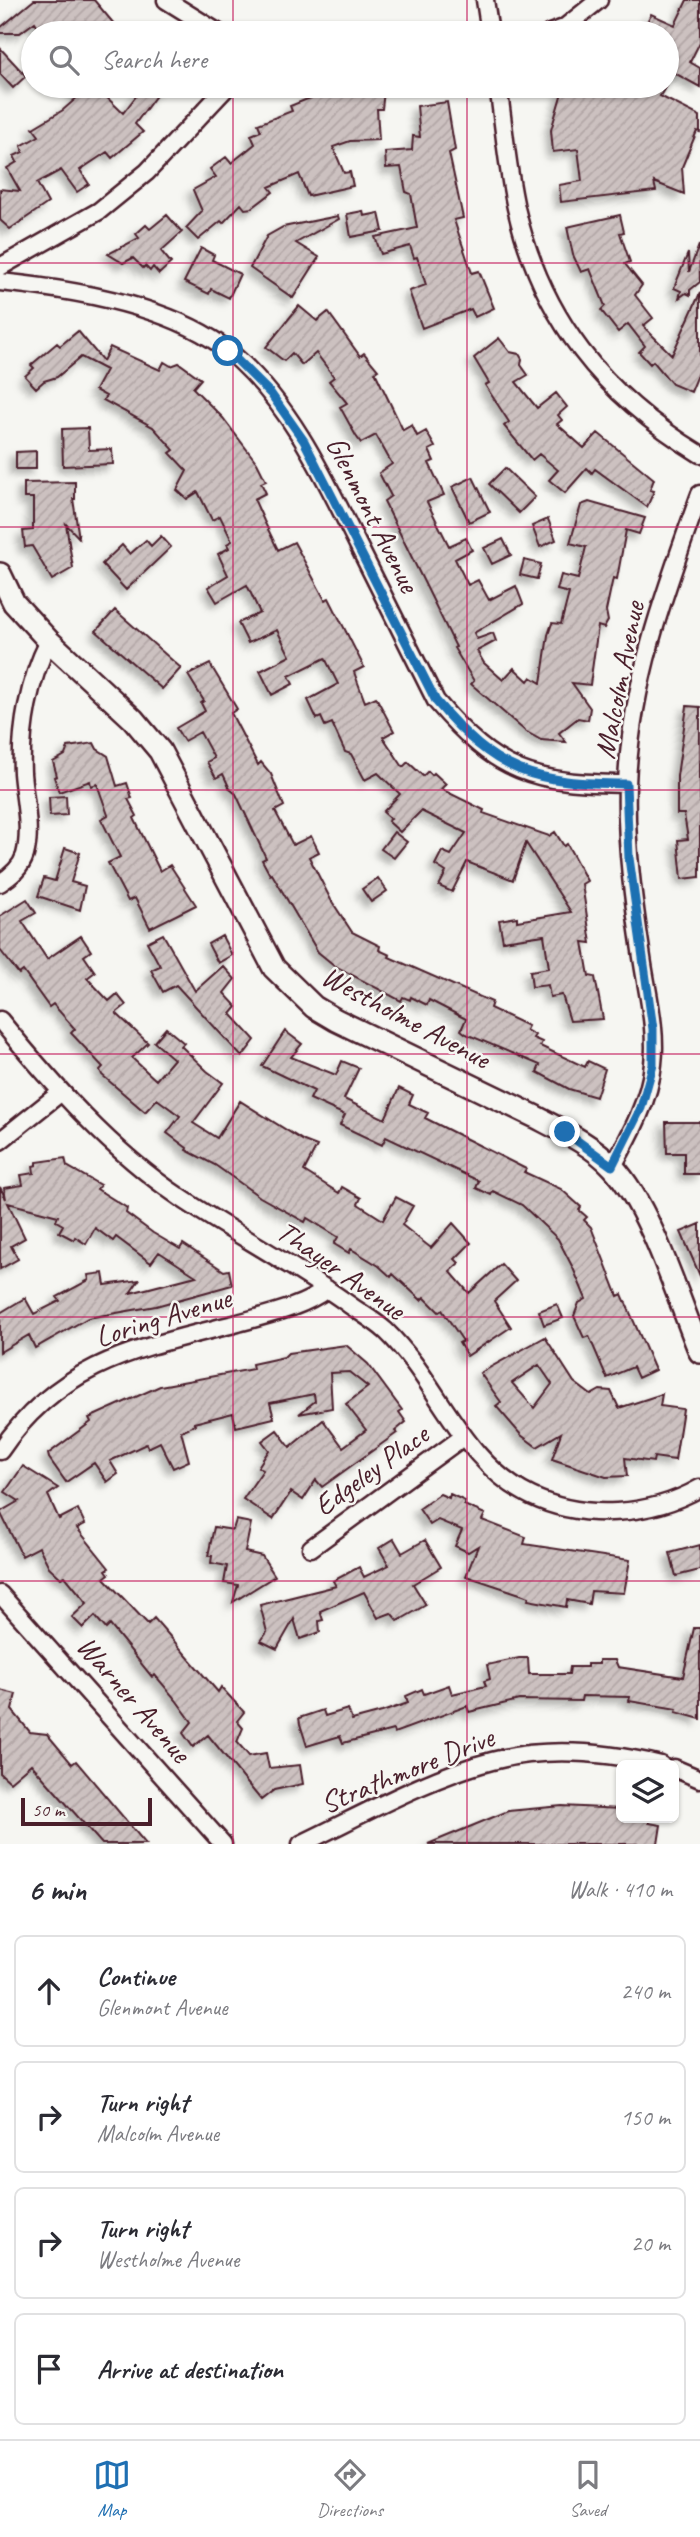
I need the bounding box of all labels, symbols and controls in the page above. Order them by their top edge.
search box [21,21,679,98]
icon: search [45,41,83,79]
text: Search here [101,43,207,76]
route start [212,335,243,366]
street label: Glenmont Avenue [317,430,430,600]
street label: Malcolm Avenue [585,596,653,762]
street label: Westholme Avenue [315,957,499,1078]
route end [549,1116,580,1147]
street label: Thayer Avenue [269,1212,414,1329]
street label: Loring Avenue [90,1278,238,1356]
street label: Edgeley Place [306,1414,438,1524]
street label: Warner Avenue [69,1628,201,1772]
street label: Strathmore Drive [315,1717,501,1822]
map controls [616,1760,679,1823]
button: layers [616,1760,679,1823]
scale bar [21,1795,152,1827]
text: 50 m [32,1798,64,1822]
text: 6 min [28,1871,86,1909]
text: Walk · 410 m [568,1875,672,1904]
text: Continue [97,1960,175,1993]
icon: ahead [30,1972,68,2010]
text: 240 m [621,1977,670,2006]
text: Glenmont Avenue [97,1993,227,2022]
text: Turn right [97,2086,188,2119]
icon: right [30,2098,68,2136]
text: 150 m [621,2103,670,2132]
text: Malcolm Avenue [97,2119,219,2148]
text: Turn right [97,2212,188,2245]
icon: right [30,2224,68,2262]
text: 20 m [631,2229,670,2258]
text: Westholme Avenue [97,2245,239,2274]
icon: arrive [30,2350,68,2388]
text: Arrive at destination [97,2353,283,2386]
tab: Map [93,2456,131,2522]
tab: Directions [317,2456,383,2522]
tab: Saved [569,2456,607,2522]

